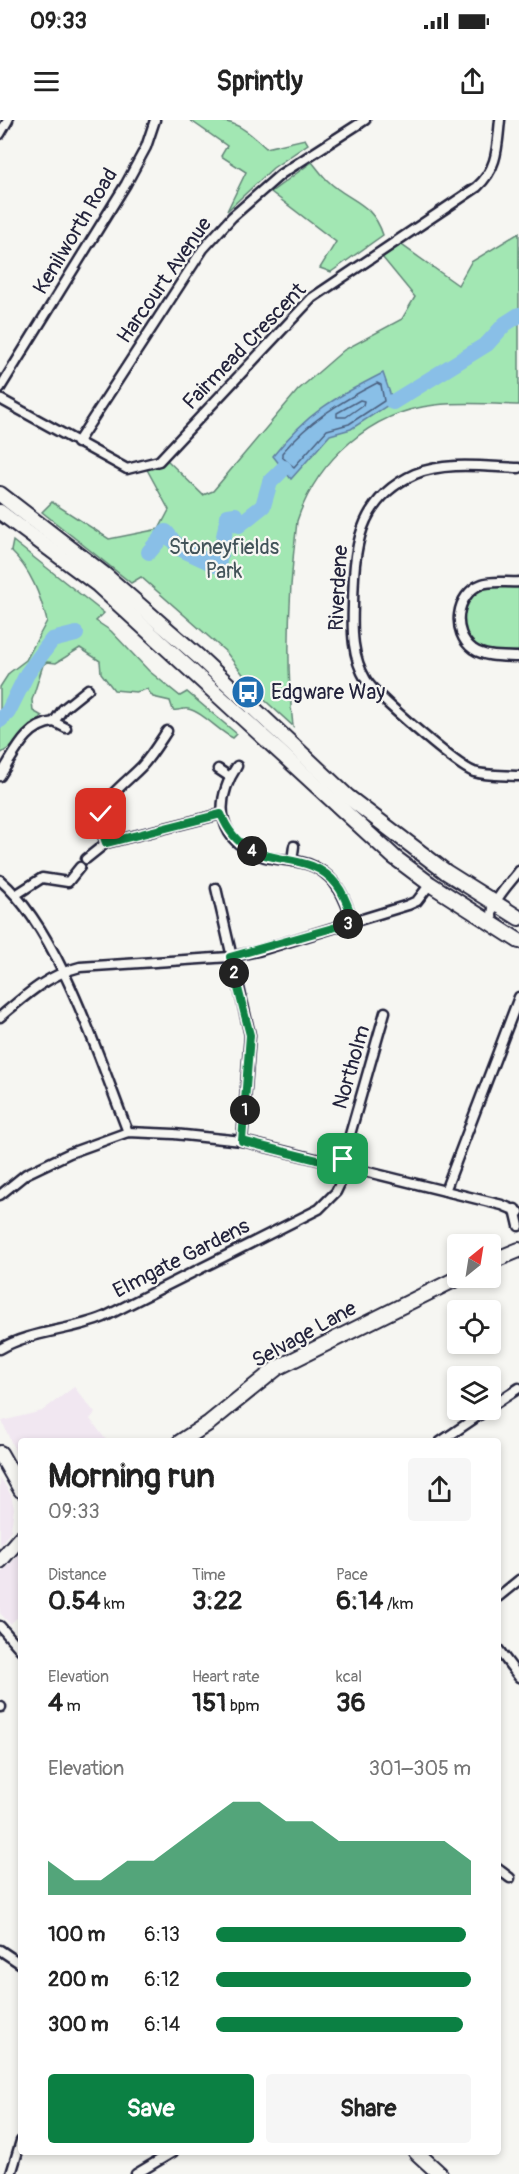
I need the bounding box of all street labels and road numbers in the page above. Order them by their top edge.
street label: Kenilworth Road [27,163,124,299]
street label: Harcourt Avenue [111,211,218,349]
street label: Fairmead Crescent [177,277,312,416]
street label: Riverdene [323,544,354,632]
street label: Northolm [327,1022,376,1112]
street label: Elmgate Gardens [108,1212,255,1304]
street label: Selvage Lane [247,1294,362,1374]

